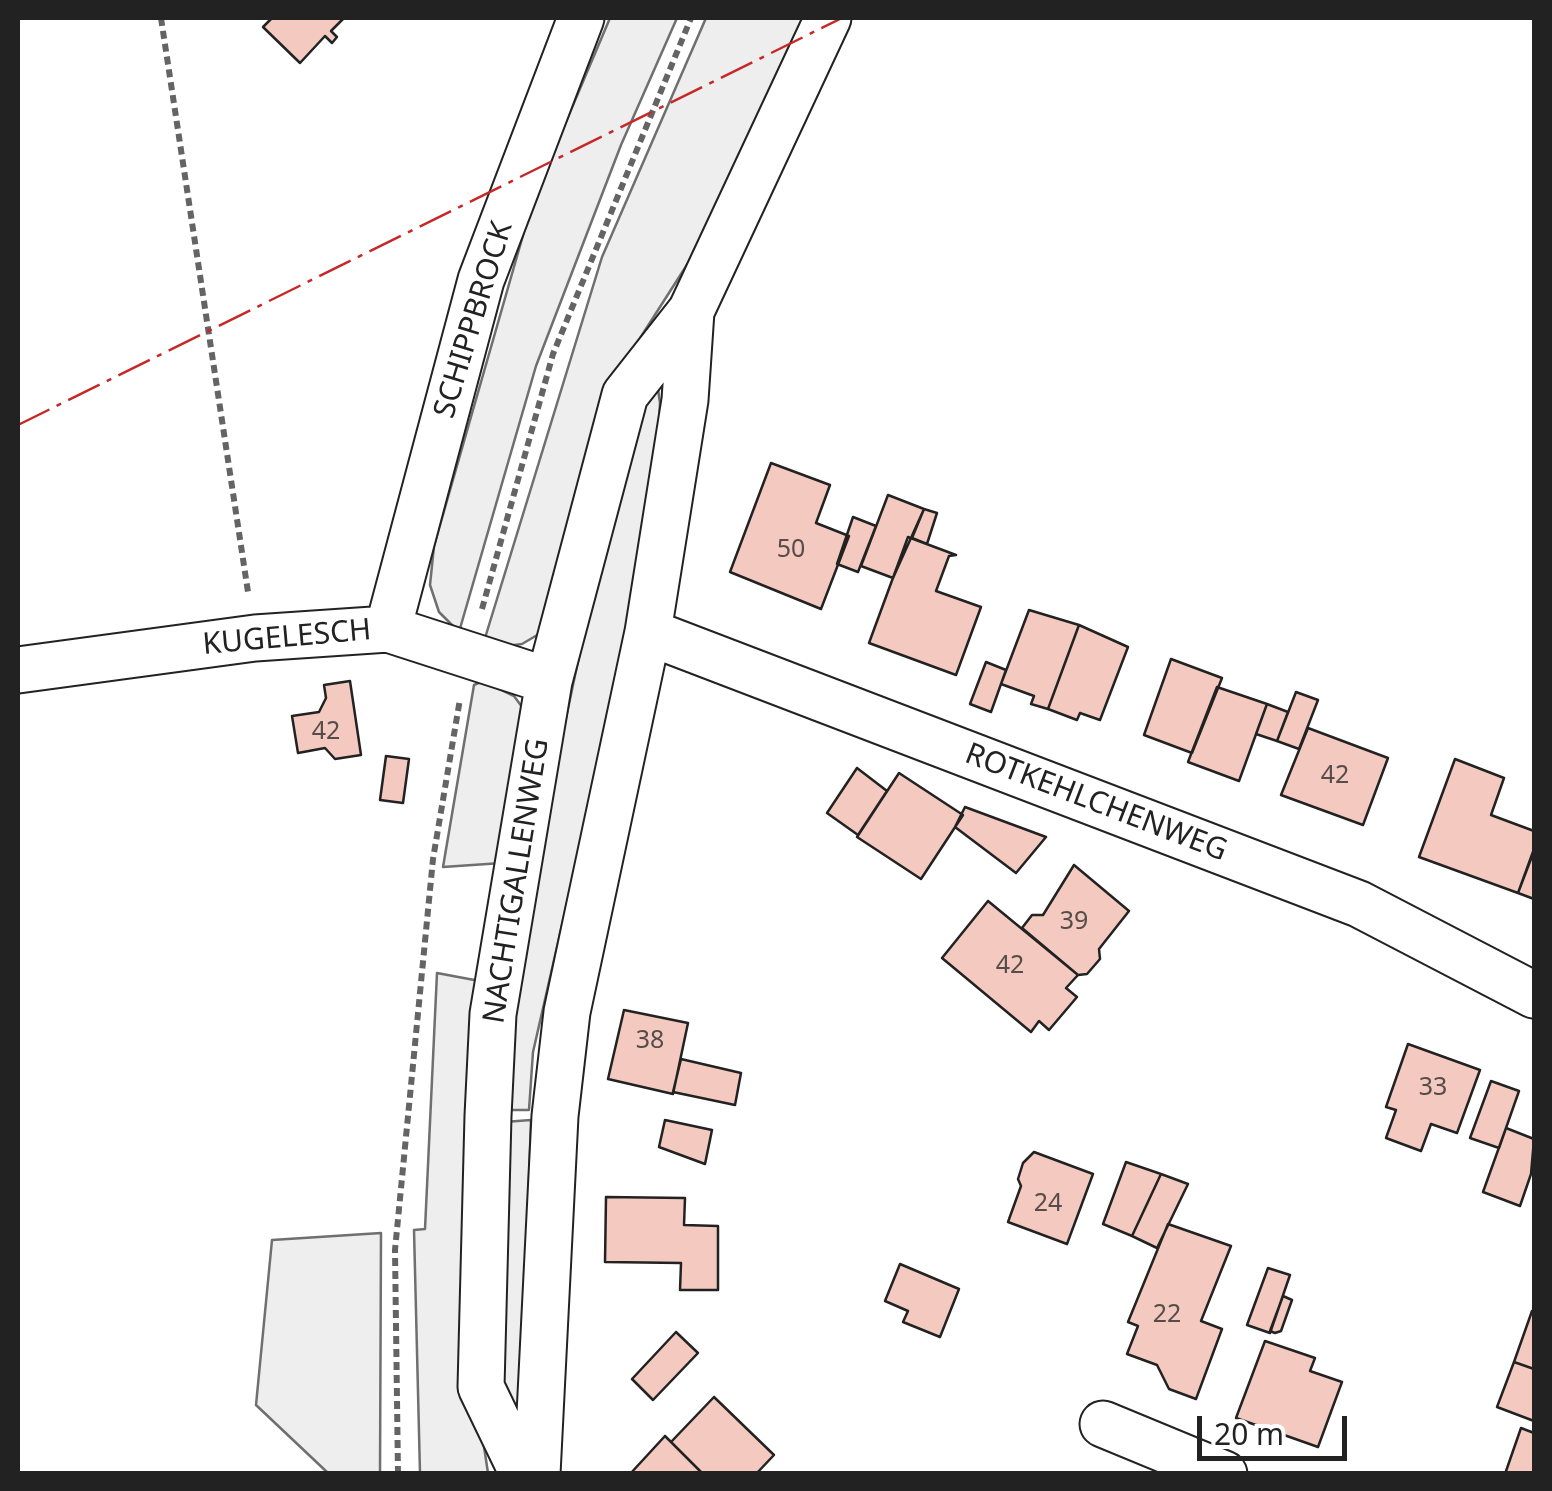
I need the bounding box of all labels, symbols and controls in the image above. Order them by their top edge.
street label: SCHIPPBROCK [427,218,521,422]
house number: 50 [777,535,805,565]
street label: KUGELESCH [201,613,373,663]
house number: 42 [312,717,340,747]
street label: NACHTIGALLENWEG [477,736,557,1026]
street label: ROTKEHLCHENWEG [960,736,1232,870]
house number: 42 [1321,761,1349,791]
house number: 39 [1060,907,1088,937]
house number: 42 [996,951,1024,981]
house number: 38 [636,1026,664,1056]
house number: 33 [1419,1073,1447,1103]
house number: 24 [1034,1189,1062,1219]
house number: 22 [1153,1300,1181,1330]
scale bar [1202,1396,1352,1458]
text: 20 m [1214,1413,1284,1454]

